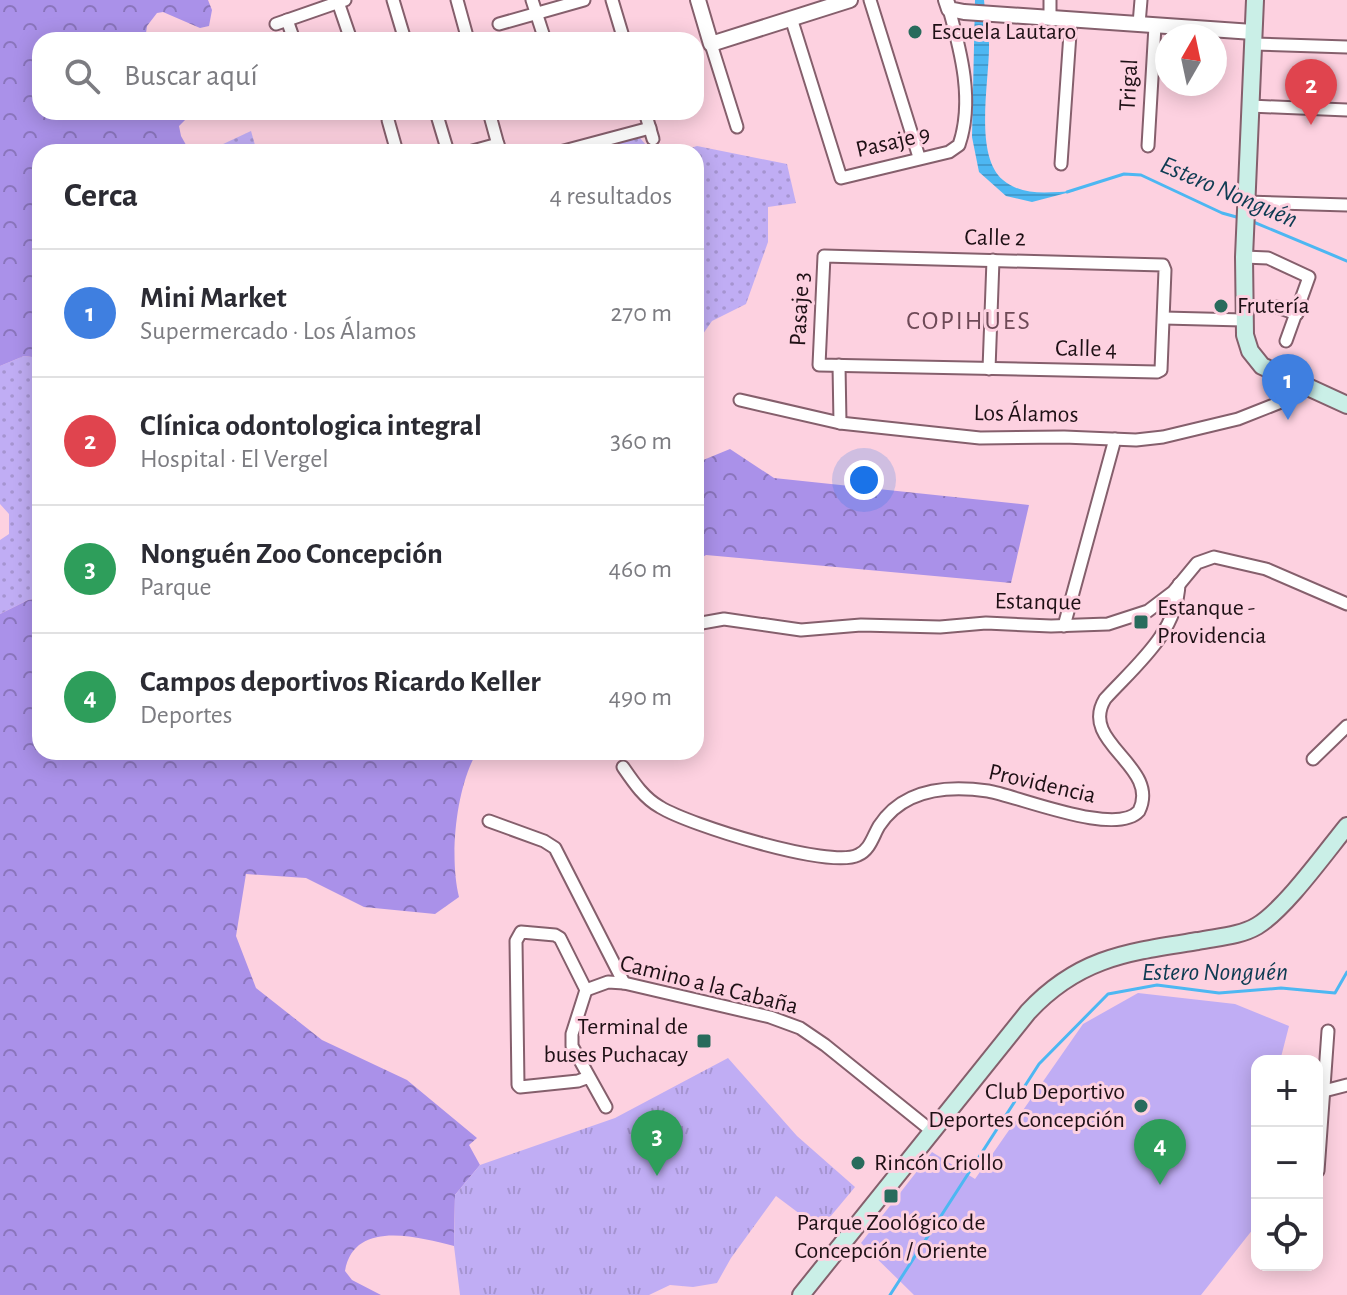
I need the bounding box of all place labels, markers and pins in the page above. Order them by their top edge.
place label: Escuela Lautaro [931,20,1076,44]
marker: Escuela Lautaro [906,23,924,41]
pin: 2 [1285,59,1337,125]
place label: Frutería [1237,294,1310,318]
marker: Frutería [1212,297,1230,315]
pin: 1 [1262,354,1314,420]
place label: Estanque - Providencia [1157,596,1266,648]
marker: Estanque - Providencia [1132,613,1150,631]
place label: Terminal de buses Puchacay [543,1015,688,1067]
marker: Terminal de buses Puchacay [695,1032,713,1050]
place label: Club Deportivo Deportes Concepción [928,1080,1125,1132]
marker: Club Deportivo Deportes Concepción [1132,1097,1150,1115]
pin: 3 [631,1110,683,1176]
pin: 4 [1134,1119,1186,1185]
place label: Rincón Criollo [874,1151,1004,1175]
marker: Rincón Criollo [849,1154,867,1172]
marker: Parque Zoológico de Concepción / Oriente [882,1187,900,1205]
place label: Parque Zoológico de Concepción / Oriente [795,1211,987,1263]

